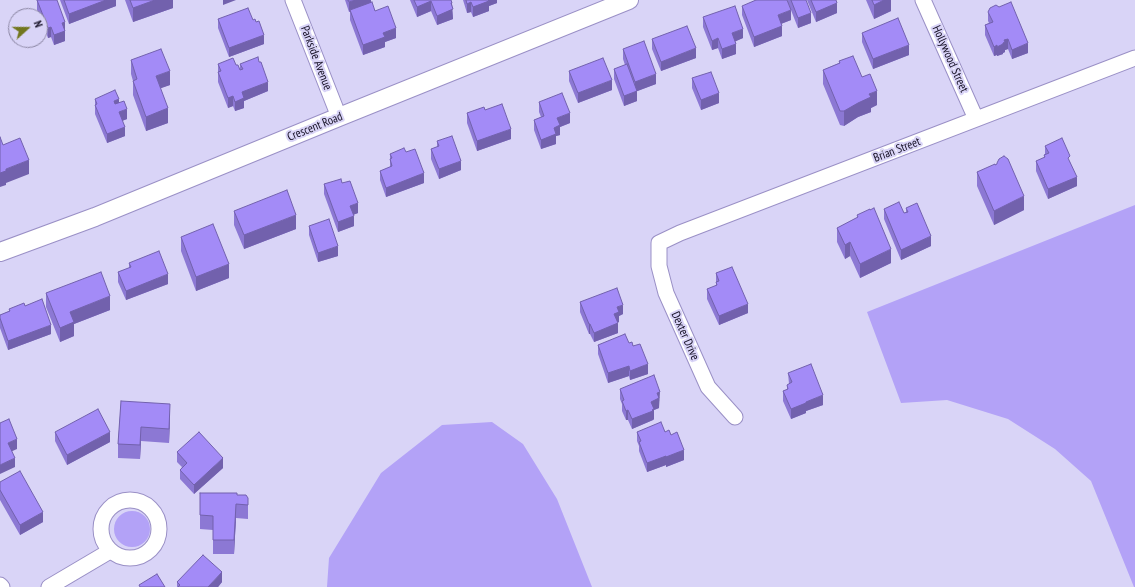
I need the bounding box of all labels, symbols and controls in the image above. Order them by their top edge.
north arrow [8,8,48,48]
text: N [31,19,46,29]
street label: Hollywood Street [929,23,971,95]
street label: Parkside Avenue [297,24,335,92]
street label: Crescent Road [285,109,345,145]
street label: Brian Street [872,134,922,166]
street label: Dexter Drive [668,309,702,363]

